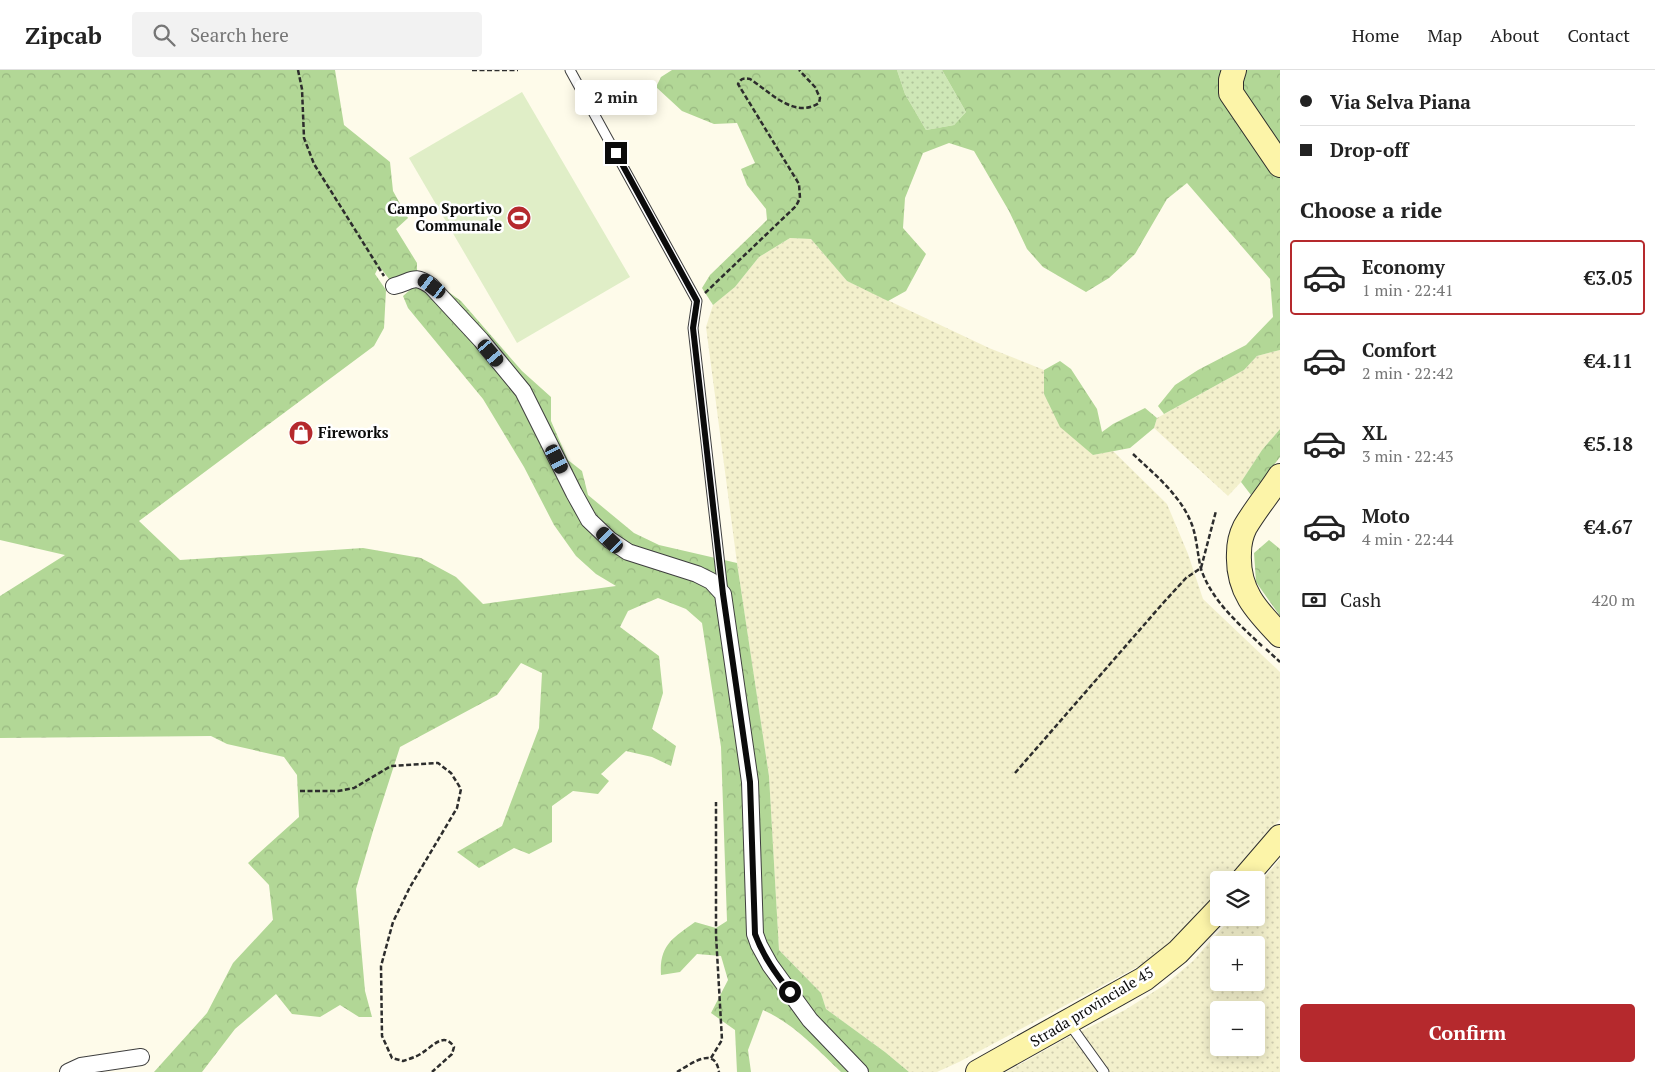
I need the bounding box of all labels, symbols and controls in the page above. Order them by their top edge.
search box [132,12,482,57]
text: Zipcab [25,19,102,51]
icon: search [150,21,178,49]
text: Search here [190,22,289,47]
text: Home [1352,23,1399,47]
text: Map [1427,23,1462,47]
text: About [1490,23,1539,47]
text: Contact [1567,23,1630,47]
callout: 2 min [575,81,657,116]
text: 2 min [594,86,638,108]
text: Via Selva Piana [1330,89,1471,114]
text: Drop-off [1330,137,1408,162]
route end [605,142,627,164]
text: Choose a ride [1300,195,1442,224]
place label: Campo Sportivo Communale [387,198,502,235]
sports icon: Campo Sportivo Communale [506,205,532,231]
text: Economy [1362,254,1445,279]
icon: car [1302,255,1347,300]
text: €3.05 [1584,265,1633,290]
car [415,271,448,301]
text: 1 min · 22:41 [1362,279,1454,301]
car [475,337,506,369]
text: Comfort [1362,337,1437,362]
icon: car [1302,338,1347,383]
text: €4.11 [1584,348,1633,373]
text: 2 min · 22:42 [1362,362,1454,384]
shop icon: Fireworks [288,420,314,446]
text: XL [1362,420,1387,445]
icon: car [1302,421,1347,466]
place label: Fireworks [318,422,389,442]
text: €5.18 [1584,431,1633,456]
car [543,442,570,476]
text: 3 min · 22:43 [1362,445,1454,467]
text: Moto [1362,503,1410,528]
icon: car [1302,504,1347,549]
text: €4.67 [1584,514,1633,539]
car [593,524,626,556]
text: 4 min · 22:44 [1362,528,1454,550]
icon: cash [1300,586,1328,614]
text: Cash [1340,587,1381,612]
text: 420 m [1592,589,1635,611]
map controls [1210,871,1265,1056]
button: layers [1210,871,1265,926]
button: + [1210,936,1265,991]
street label: Strada provinciale 45 [1026,961,1157,1051]
route start [779,981,801,1003]
button: − [1210,1001,1265,1056]
button: Confirm [1300,1004,1635,1062]

